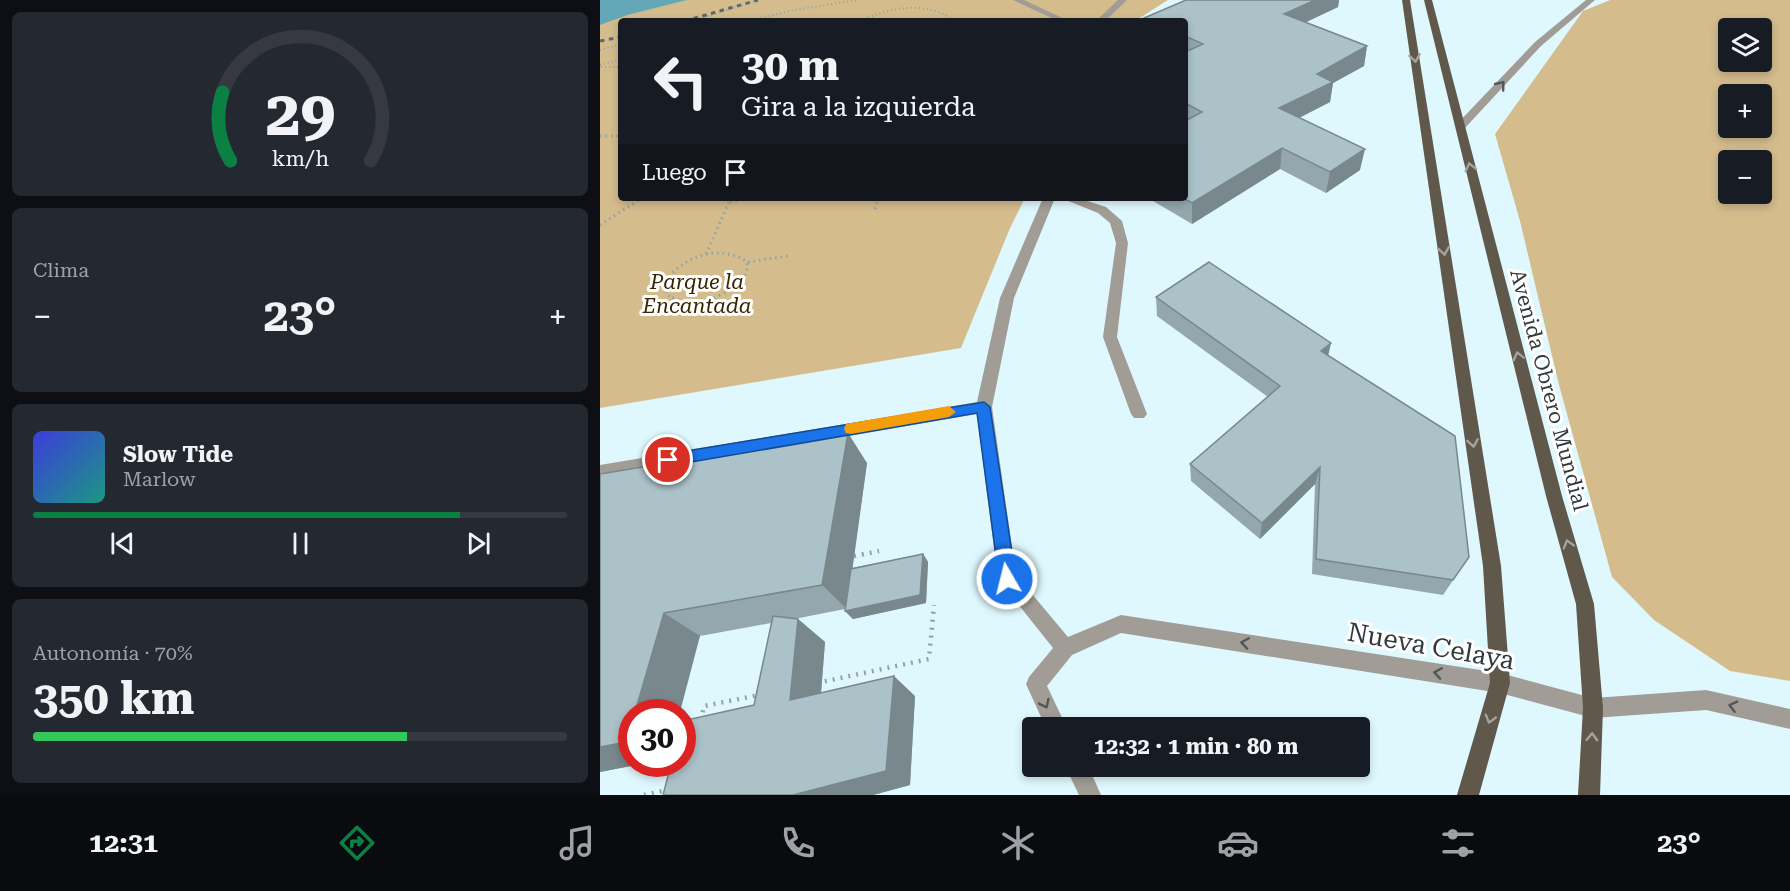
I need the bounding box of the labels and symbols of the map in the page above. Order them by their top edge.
one-way arrow [1408,53,1420,62]
one-way arrow [1493,81,1504,92]
one-way arrow [1465,162,1478,172]
one-way arrow [1437,246,1449,255]
street label: Avenida Obrero Mundial [1505,267,1593,514]
park label: Parque la Encantada [642,270,751,318]
one-way arrow [1513,351,1526,361]
pin [642,434,693,485]
one-way arrow [1466,438,1479,448]
one-way arrow [1563,539,1575,550]
position arrow [975,547,1039,611]
street label: Nueva Celaya [1345,617,1517,675]
one-way arrow [1241,637,1251,650]
one-way arrow [1433,668,1443,680]
one-way arrow [1038,697,1049,708]
speed limit sign: 30 [618,699,696,777]
one-way arrow [1728,701,1738,714]
one-way arrow [1484,714,1497,724]
one-way arrow [1585,732,1598,741]

